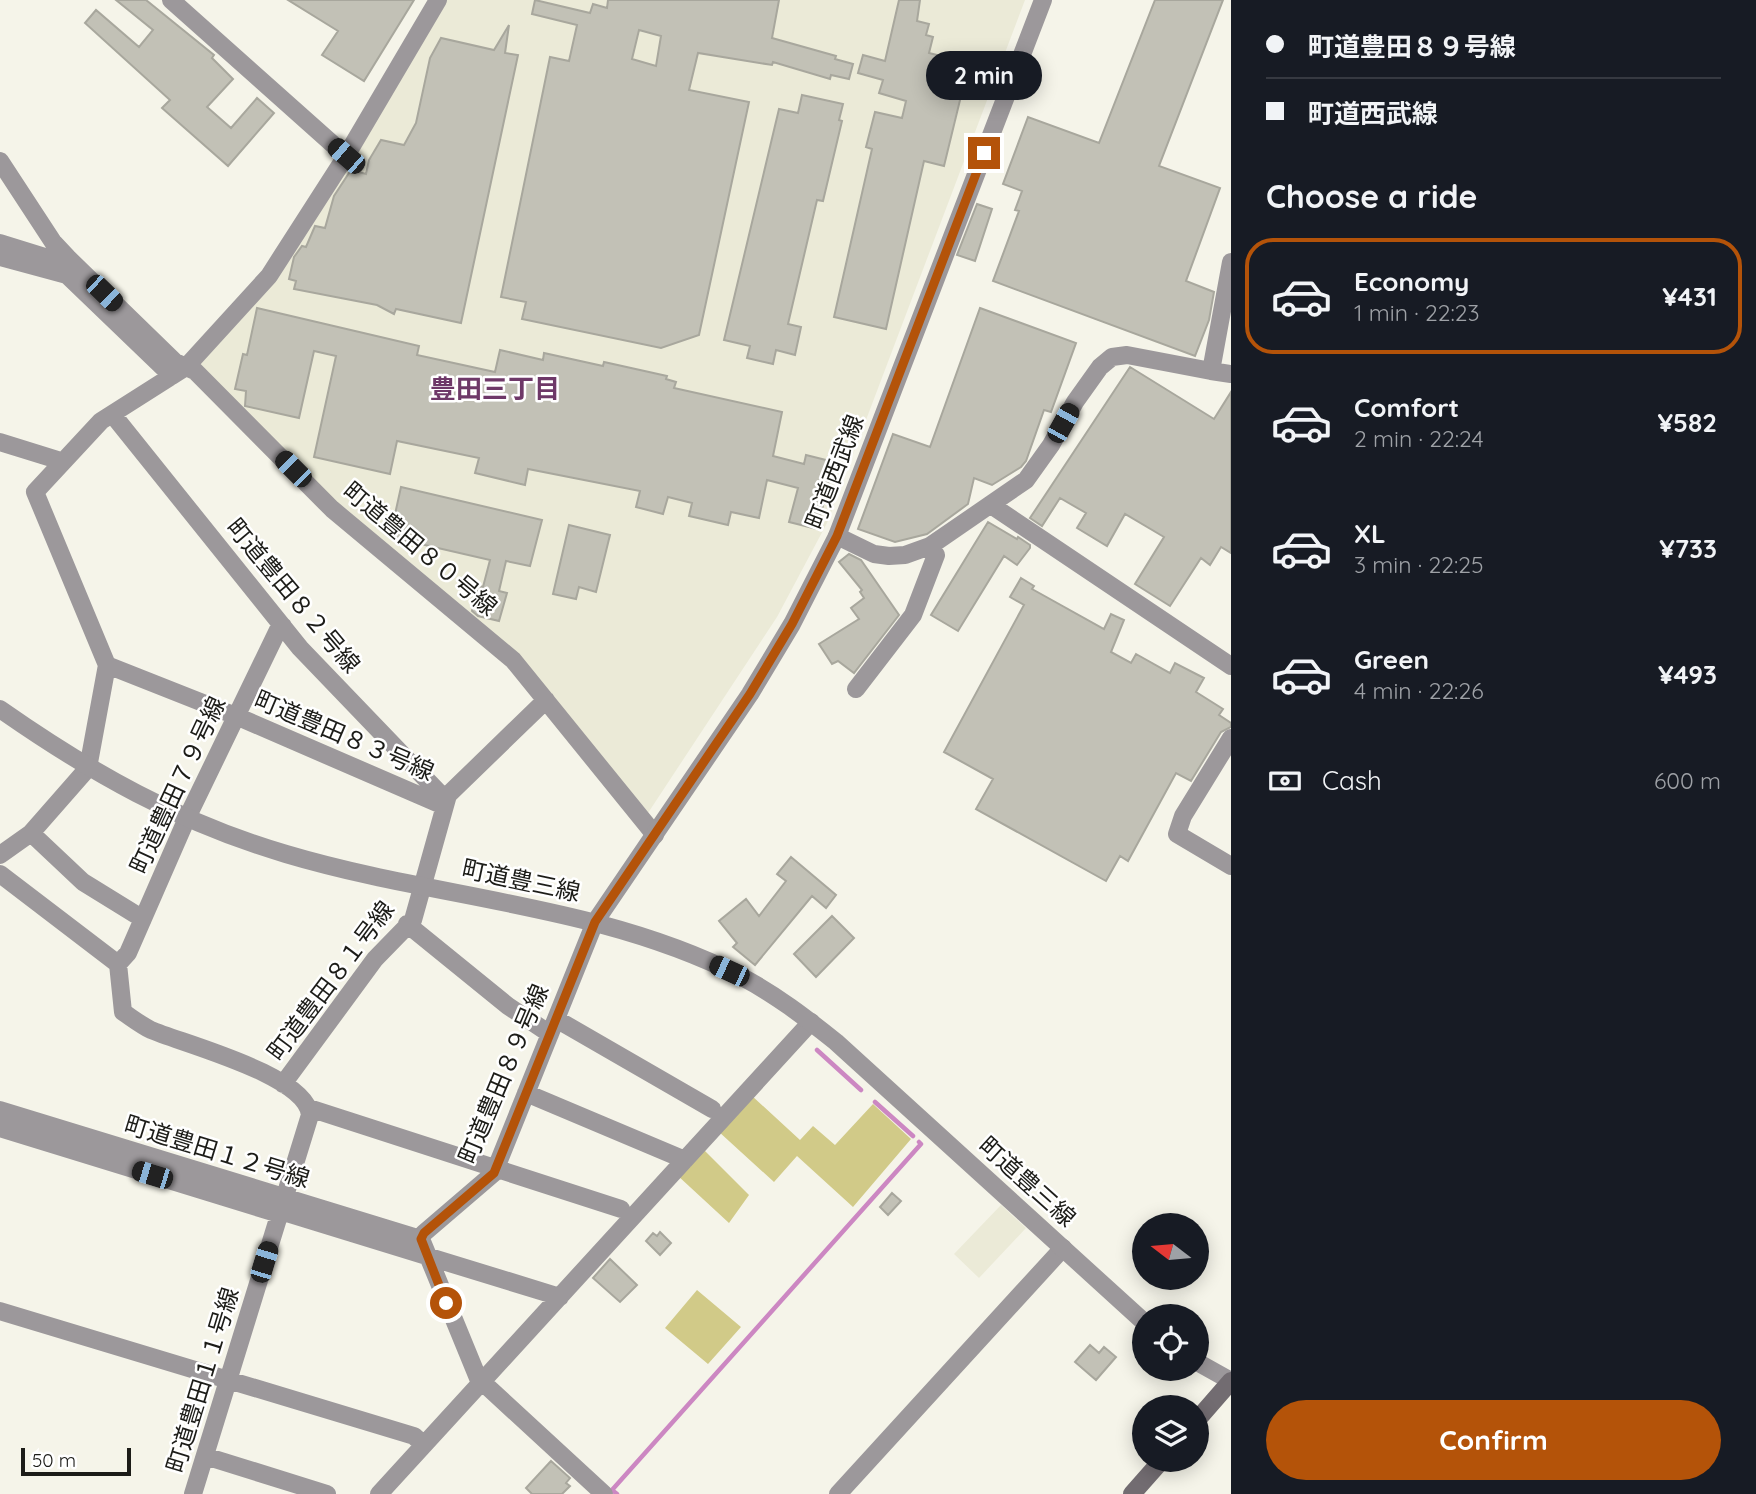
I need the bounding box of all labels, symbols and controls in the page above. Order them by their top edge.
text: 町道豊田８９号線 [1308,30,1516,63]
callout: 2 min [926,52,1042,100]
text: 2 min [954,61,1014,90]
text: 町道西武線 [1308,97,1438,130]
car [324,134,369,178]
route end [968,137,1000,169]
text: Choose a ride [1266,176,1478,216]
icon: car [1270,265,1333,328]
text: Economy [1354,265,1469,298]
car [82,271,127,315]
text: ¥431 [1662,280,1717,313]
text: 1 min · 22:23 [1354,298,1480,327]
district label: 豊田三丁目 [430,372,560,405]
icon: car [1270,391,1333,454]
text: Comfort [1354,391,1459,424]
car [1044,400,1083,446]
text: ¥582 [1657,406,1717,439]
street label: 町道西武線 [799,410,870,533]
text: 2 min · 22:24 [1354,424,1484,453]
car [271,447,316,491]
street label: 町道豊田８０号線 [337,475,504,621]
street label: 町道豊田８２号線 [221,512,367,679]
icon: car [1270,517,1333,580]
text: XL [1354,517,1386,550]
text: ¥733 [1659,532,1717,565]
text: 3 min · 22:25 [1354,550,1484,579]
icon: car [1270,643,1333,706]
text: Green [1354,643,1429,676]
text: ¥493 [1658,658,1717,691]
text: 4 min · 22:26 [1354,676,1484,705]
street label: 町道豊田８３号線 [250,684,439,786]
street label: 町道豊田７９号線 [123,691,231,878]
icon: cash [1266,762,1304,800]
text: Cash [1322,764,1382,797]
text: 600 m [1654,766,1721,795]
street label: 町道豊三線 [459,853,583,907]
street label: 町道豊田８１号線 [260,895,400,1066]
car [706,953,753,989]
street label: 町道豊田８９号線 [452,979,554,1168]
street label: 町道豊田１２号線 [121,1109,313,1193]
street label: 町道豊三線 [973,1130,1082,1233]
car [129,1159,176,1191]
north arrow [1132,1213,1209,1290]
map controls [1132,1213,1209,1472]
car [248,1239,281,1285]
street label: 町道豊田１１号線 [160,1284,244,1476]
route start [430,1287,462,1319]
button: locate [1132,1304,1209,1381]
button: layers [1132,1395,1209,1472]
button: Confirm [1266,1400,1721,1480]
scale bar [21,1445,131,1477]
text: 50 m [32,1448,76,1472]

